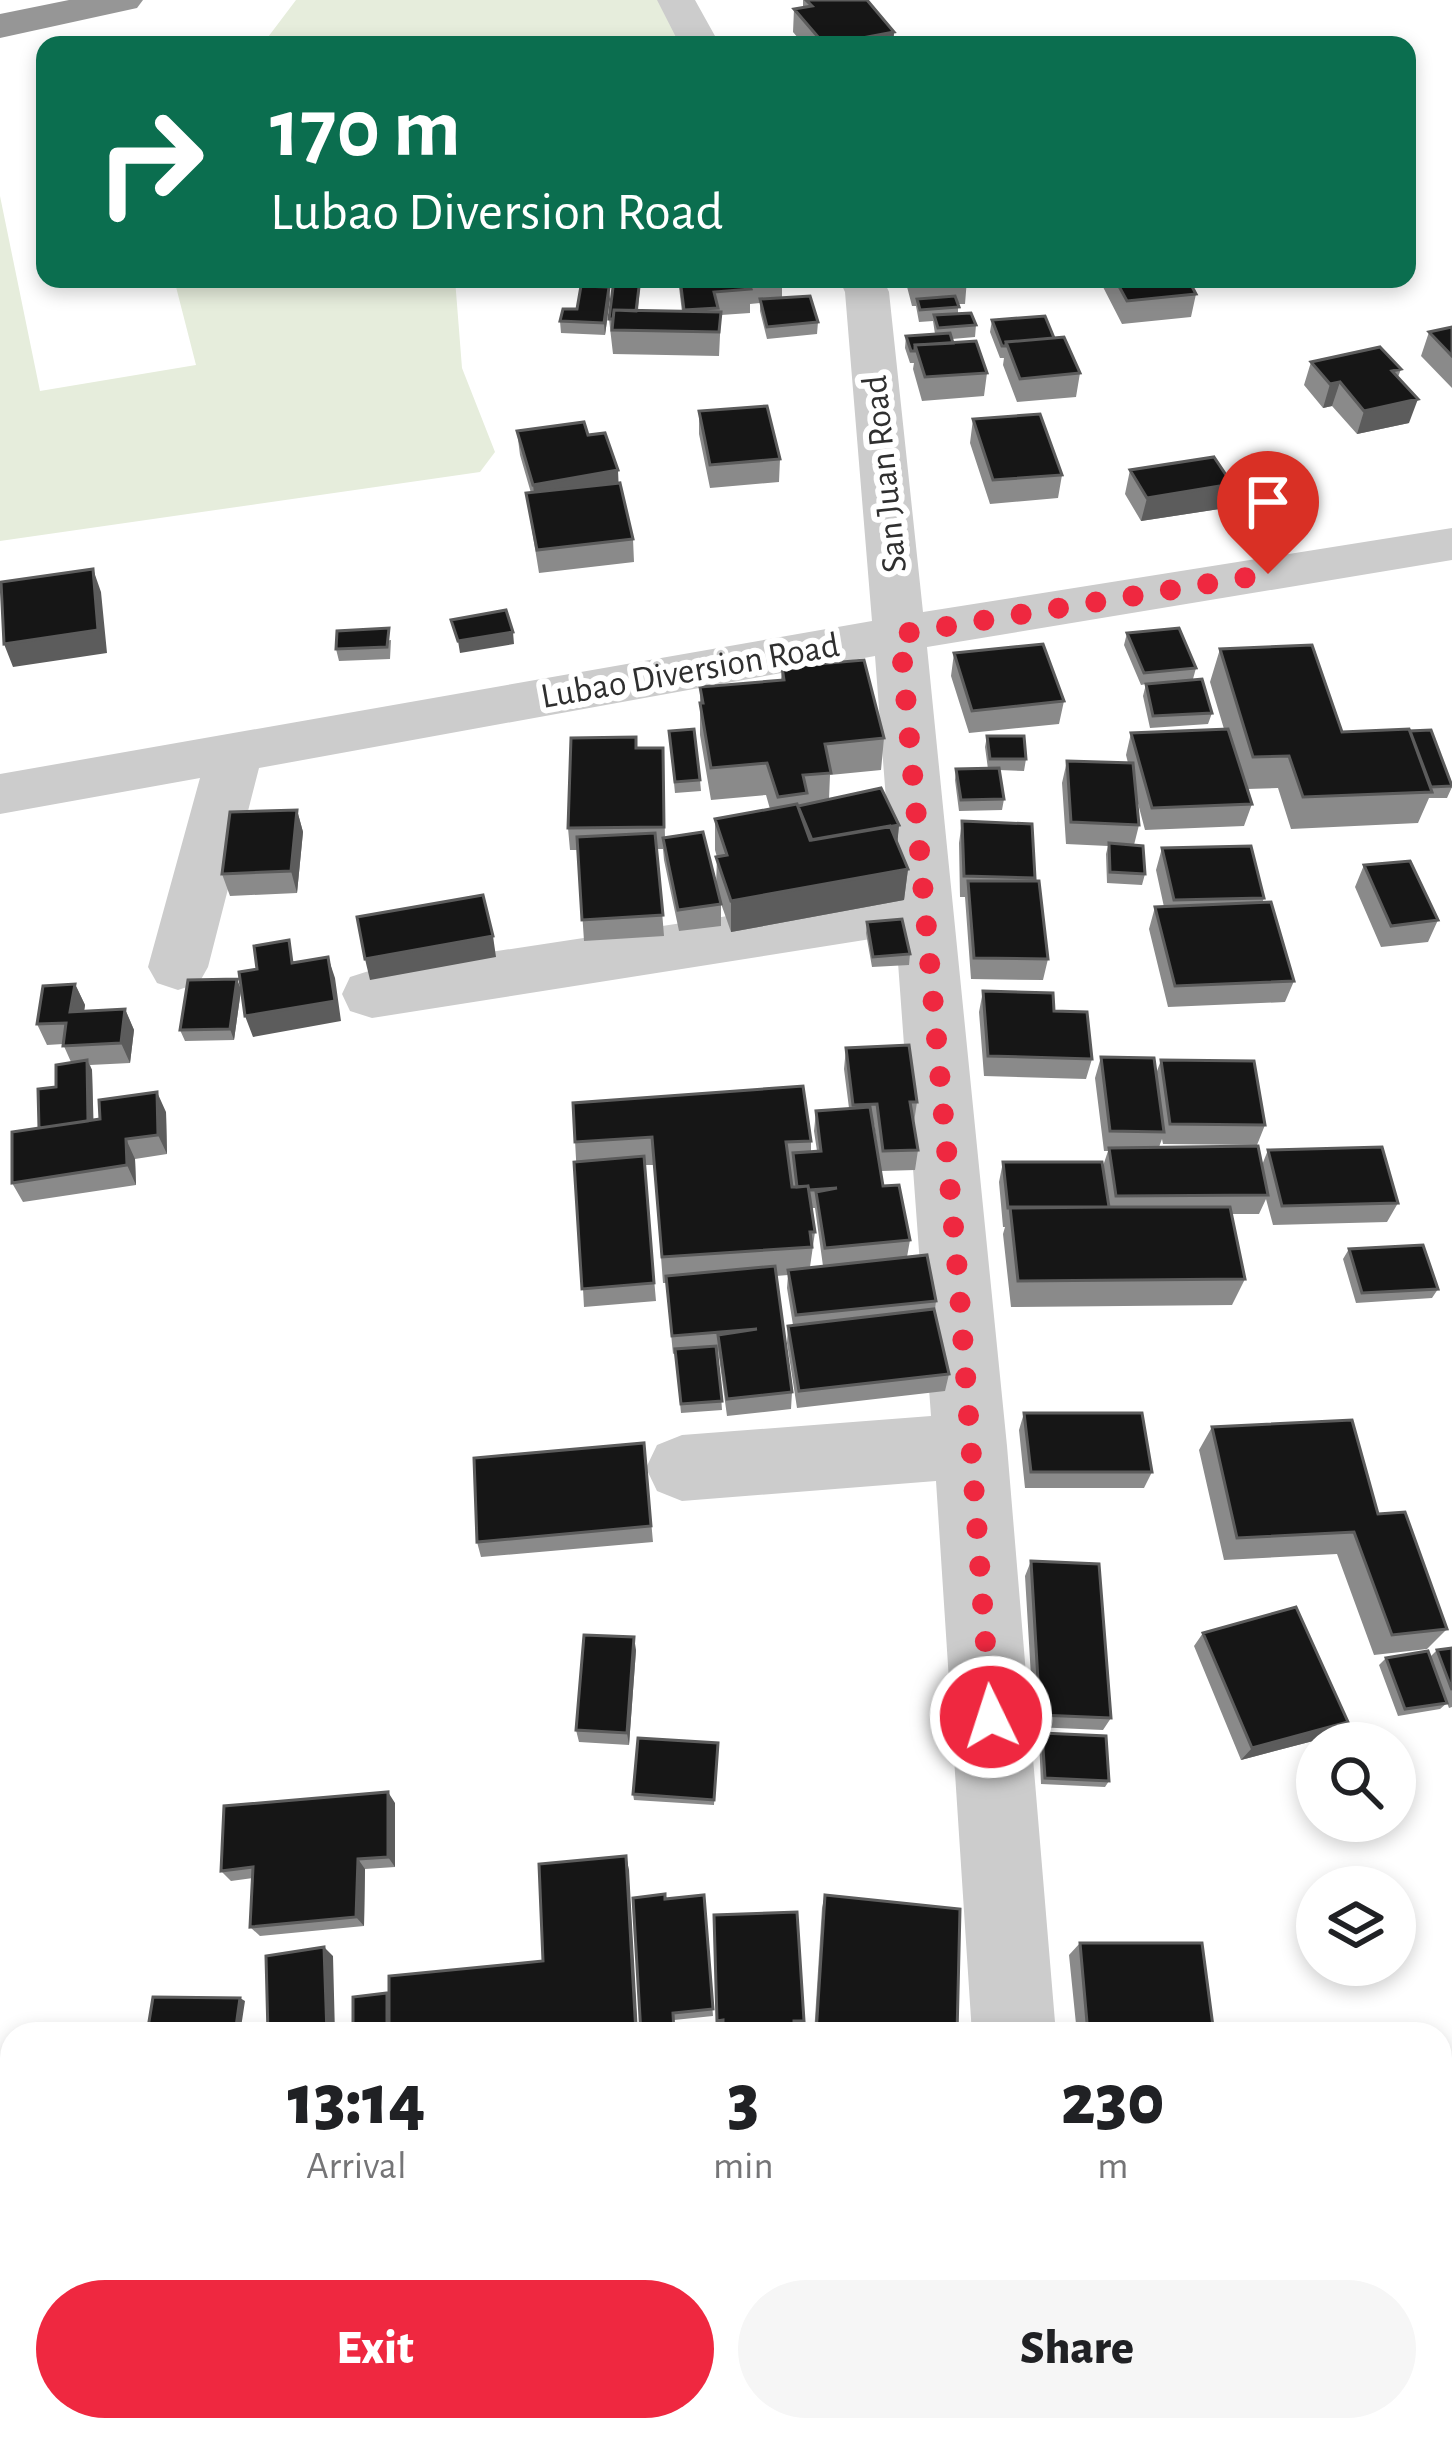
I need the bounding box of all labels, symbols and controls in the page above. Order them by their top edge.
icon: right [72,84,228,240]
text: 170 m [270,88,461,172]
text: Lubao Diversion Road [270,186,724,240]
street label: San Juan Road [857,373,913,575]
pin [1217,451,1319,574]
icon: arrive [1235,469,1301,535]
street label: Lubao Diversion Road [538,627,842,715]
position arrow [928,1654,1054,1780]
map controls [1296,1722,1416,1986]
button: search [1296,1722,1416,1842]
button: layers [1296,1866,1416,1986]
text: 13:14 [287,2065,426,2137]
text: 3 [727,2065,759,2137]
text: 230 [1061,2065,1165,2137]
text: Arrival [306,2147,407,2186]
text: min [713,2147,774,2186]
text: m [1097,2147,1128,2186]
button: Exit [36,2280,714,2418]
button: Share [738,2280,1416,2418]

